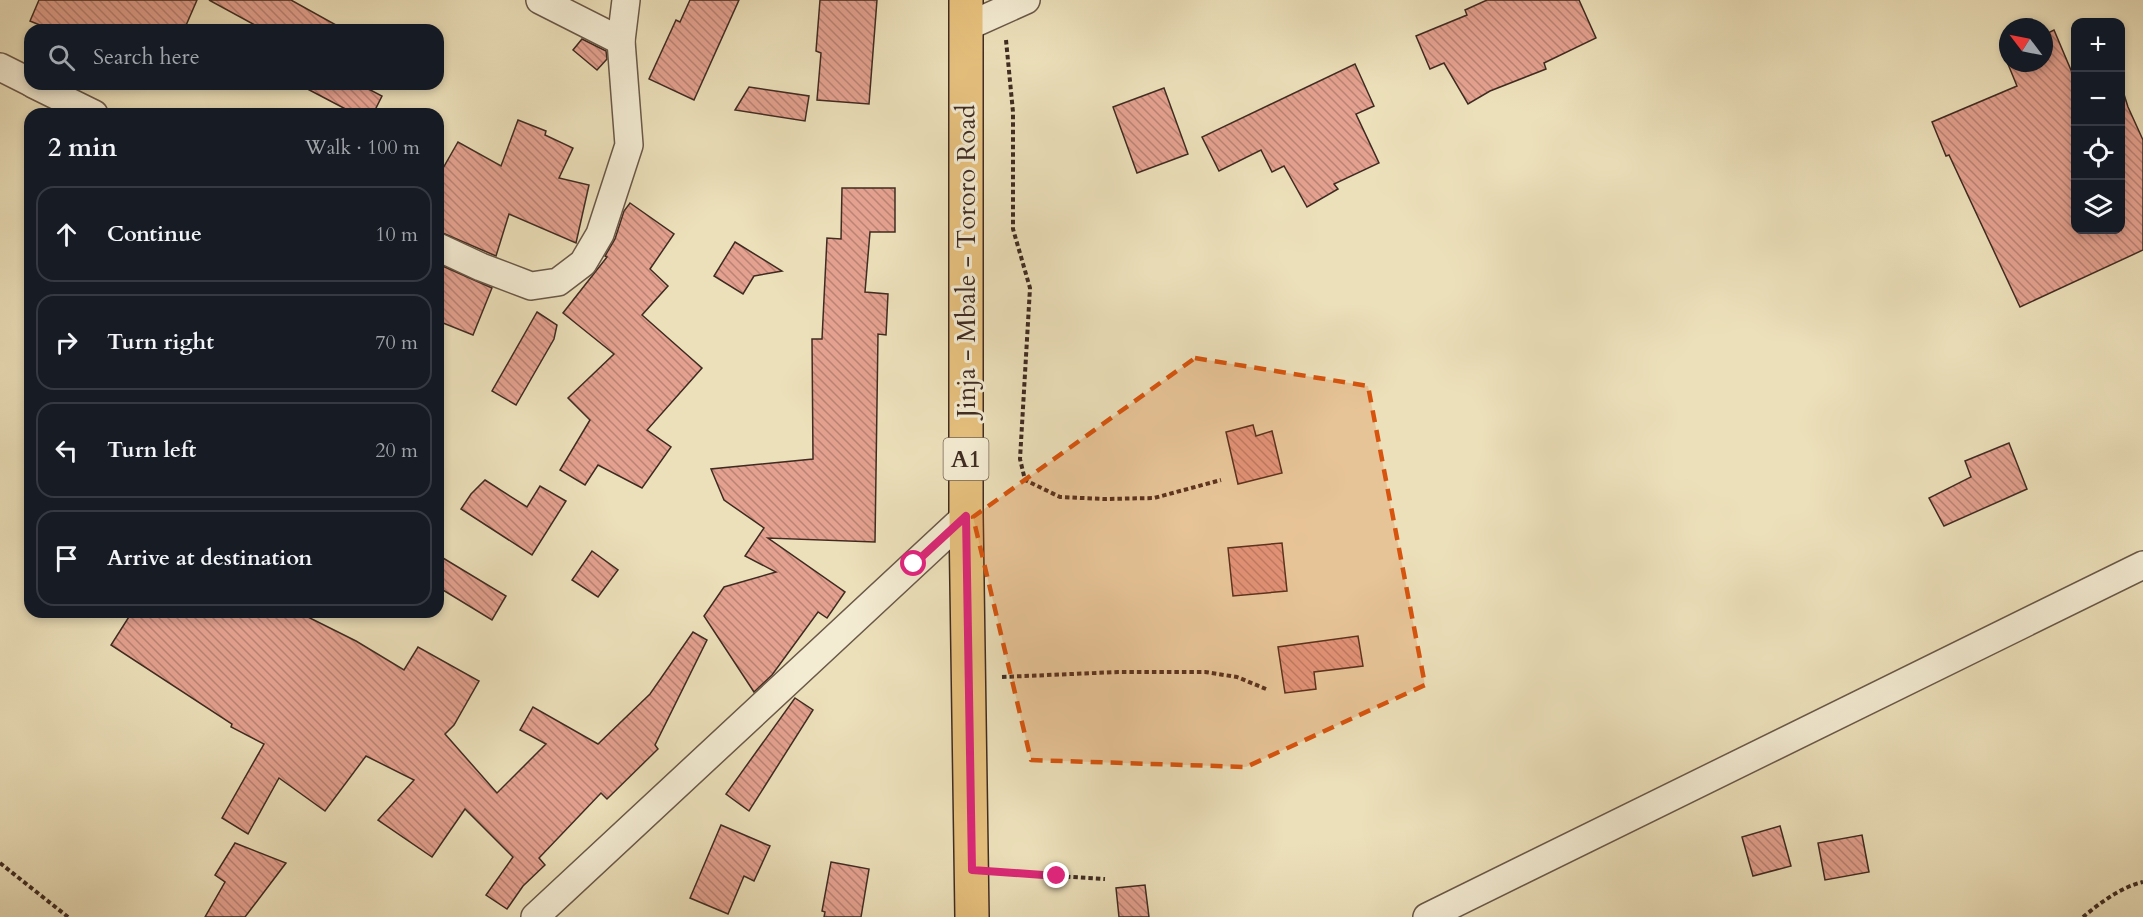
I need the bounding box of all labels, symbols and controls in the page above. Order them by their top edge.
north arrow [1999,18,2053,72]
map controls [2071,18,2125,234]
button: + [2071,18,2125,72]
search box [24,24,444,90]
icon: search [45,41,78,74]
text: Search here [93,42,200,72]
button: − [2071,72,2125,126]
street label: Jinja - Mbale - Tororo Road [949,104,984,421]
button: locate [2071,126,2125,180]
text: 2 min [48,130,117,165]
text: Walk · 100 m [305,134,420,161]
button: layers [2071,180,2125,234]
icon: ahead [50,218,83,251]
text: Continue [107,219,202,249]
text: 10 m [375,221,418,248]
icon: right [50,326,83,359]
text: Turn right [107,327,214,357]
text: 70 m [375,329,418,356]
icon: left [50,434,83,467]
text: Turn left [107,435,196,465]
text: 20 m [375,437,418,464]
road number: A1 [944,438,988,480]
icon: arrive [50,542,83,575]
text: Arrive at destination [107,543,312,573]
route start [900,550,926,576]
route end [1043,862,1069,888]

